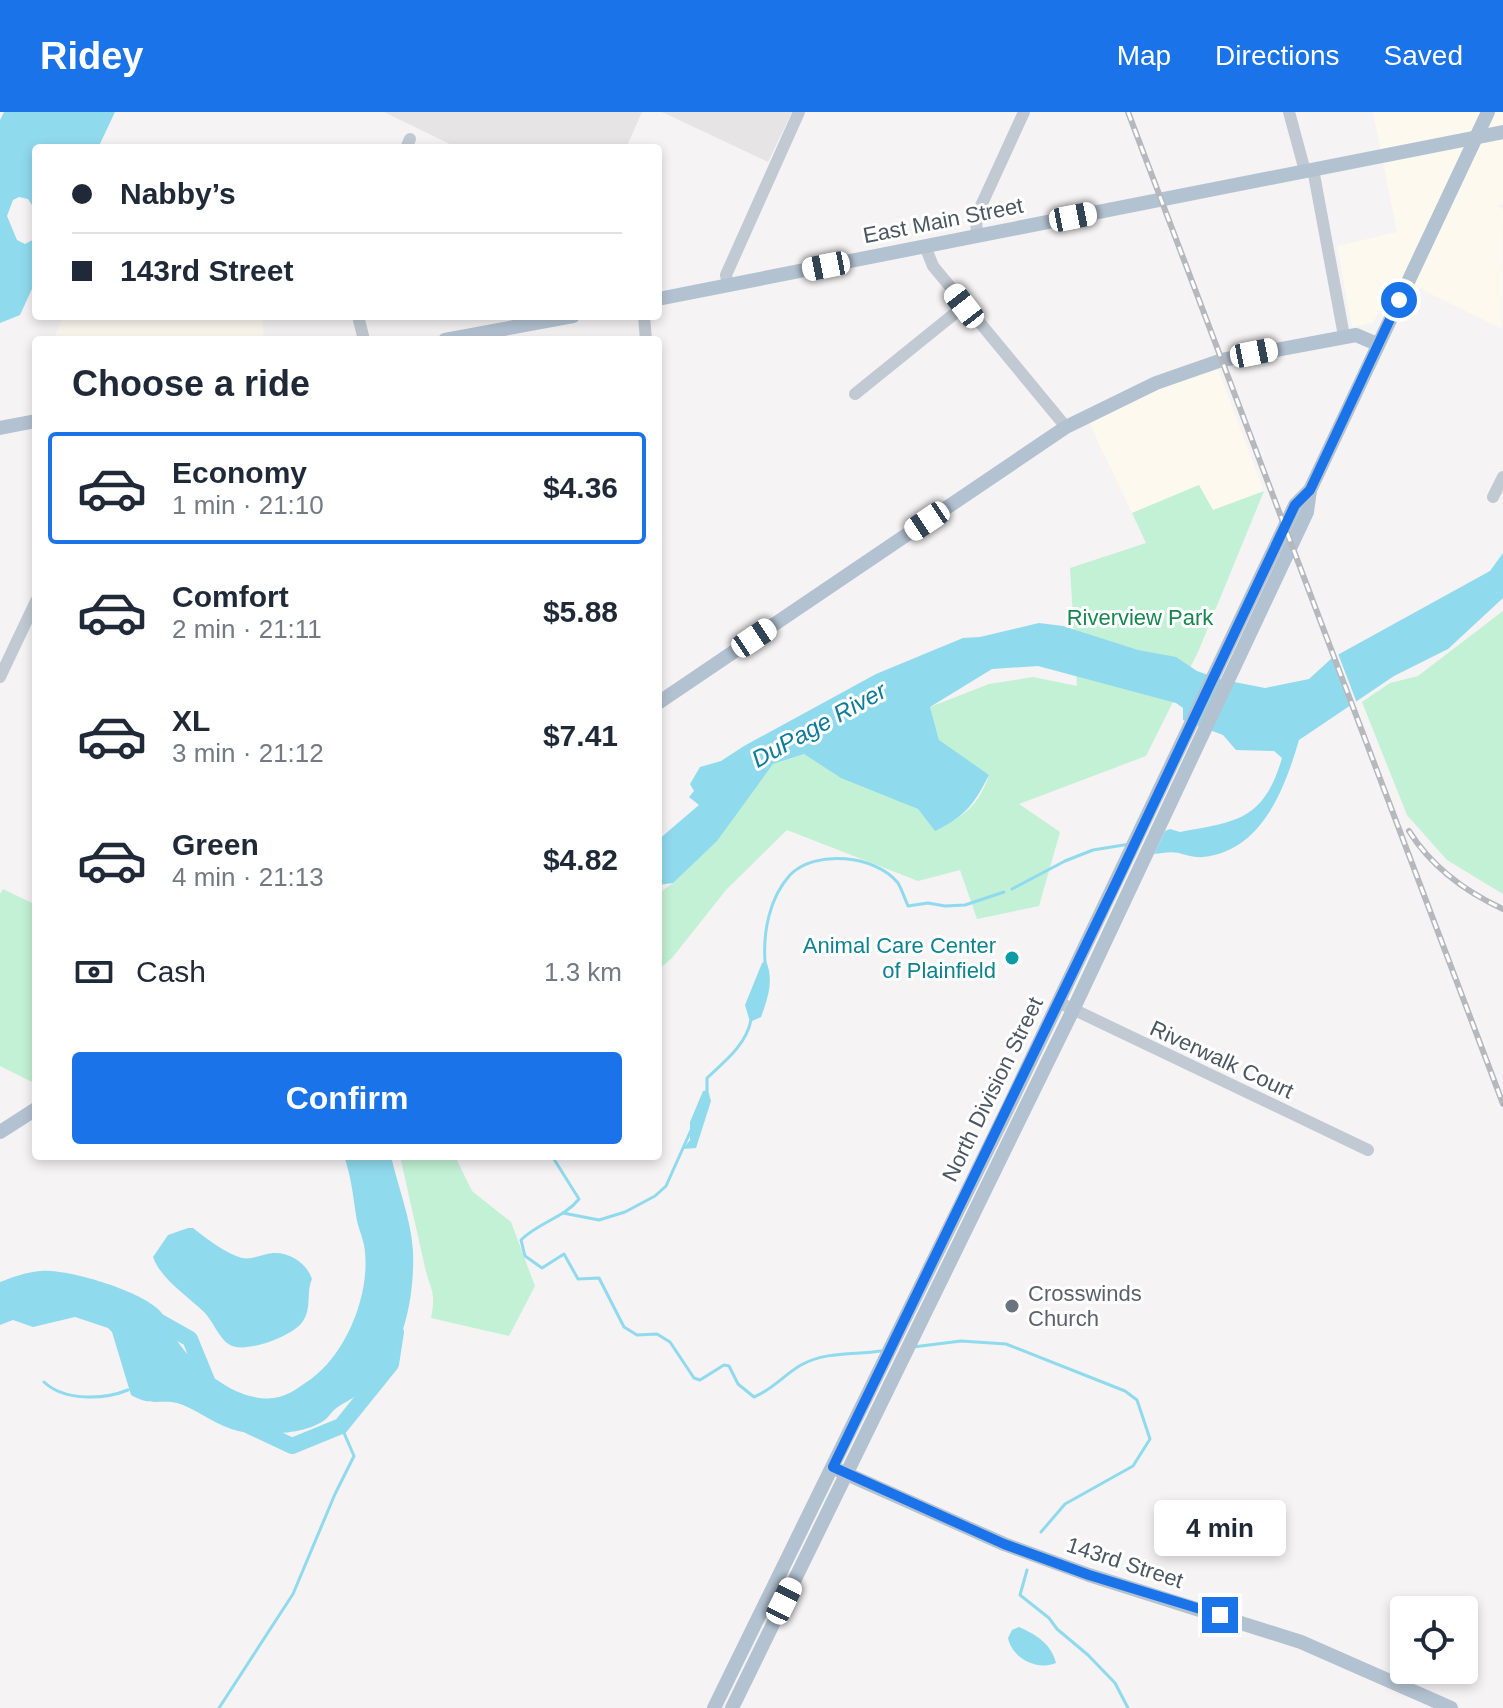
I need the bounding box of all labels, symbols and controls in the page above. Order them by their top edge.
text: Ridey [40,35,143,77]
text: Map [1117,40,1171,71]
text: Directions [1215,40,1340,71]
text: Saved [1384,40,1463,71]
text: Nabby’s [120,177,236,210]
street label: East Main Street [861,193,1025,248]
car [1047,201,1099,233]
car [800,250,852,282]
text: 143rd Street [120,254,293,287]
car [940,280,988,332]
route start [1381,282,1417,318]
car [1228,337,1280,369]
text: Choose a ride [72,363,310,404]
icon: car [76,452,148,524]
text: Economy [172,456,307,489]
text: $4.36 [543,471,618,504]
text: 1 min · 21:10 [172,490,324,520]
car [900,498,954,544]
icon: car [76,576,148,648]
text: Comfort [172,580,289,613]
text: $5.88 [543,595,618,628]
park label: Riverview Park [1067,605,1214,630]
text: 2 min · 21:11 [172,614,322,644]
car [727,615,781,661]
water label: DuPage River [747,676,892,773]
icon: car [76,700,148,772]
text: XL [172,704,210,737]
text: $7.41 [543,719,618,752]
text: 3 min · 21:12 [172,738,324,768]
icon: car [76,824,148,896]
text: Green [172,828,259,861]
text: $4.82 [543,843,618,876]
text: 4 min · 21:13 [172,862,324,892]
place label: Animal Care Center of Plainfield [803,933,996,983]
marker: Animal Care Center of Plainfield [1003,949,1021,967]
icon: cash [72,950,116,994]
text: Cash [136,955,206,988]
text: 1.3 km [544,957,622,987]
street label: North Division Street [937,993,1048,1185]
street label: Riverwalk Court [1146,1015,1297,1104]
button: Confirm [72,1052,622,1144]
place label: Crosswinds Church [1028,1281,1142,1331]
marker: Crosswinds Church [1003,1297,1021,1315]
callout: 4 min [1154,1499,1286,1555]
text: 4 min [1186,1513,1254,1543]
street label: 143rd Street [1063,1532,1186,1593]
car [763,1574,805,1628]
map controls [1390,1596,1478,1684]
button: locate [1390,1596,1478,1684]
route end [1202,1597,1238,1633]

